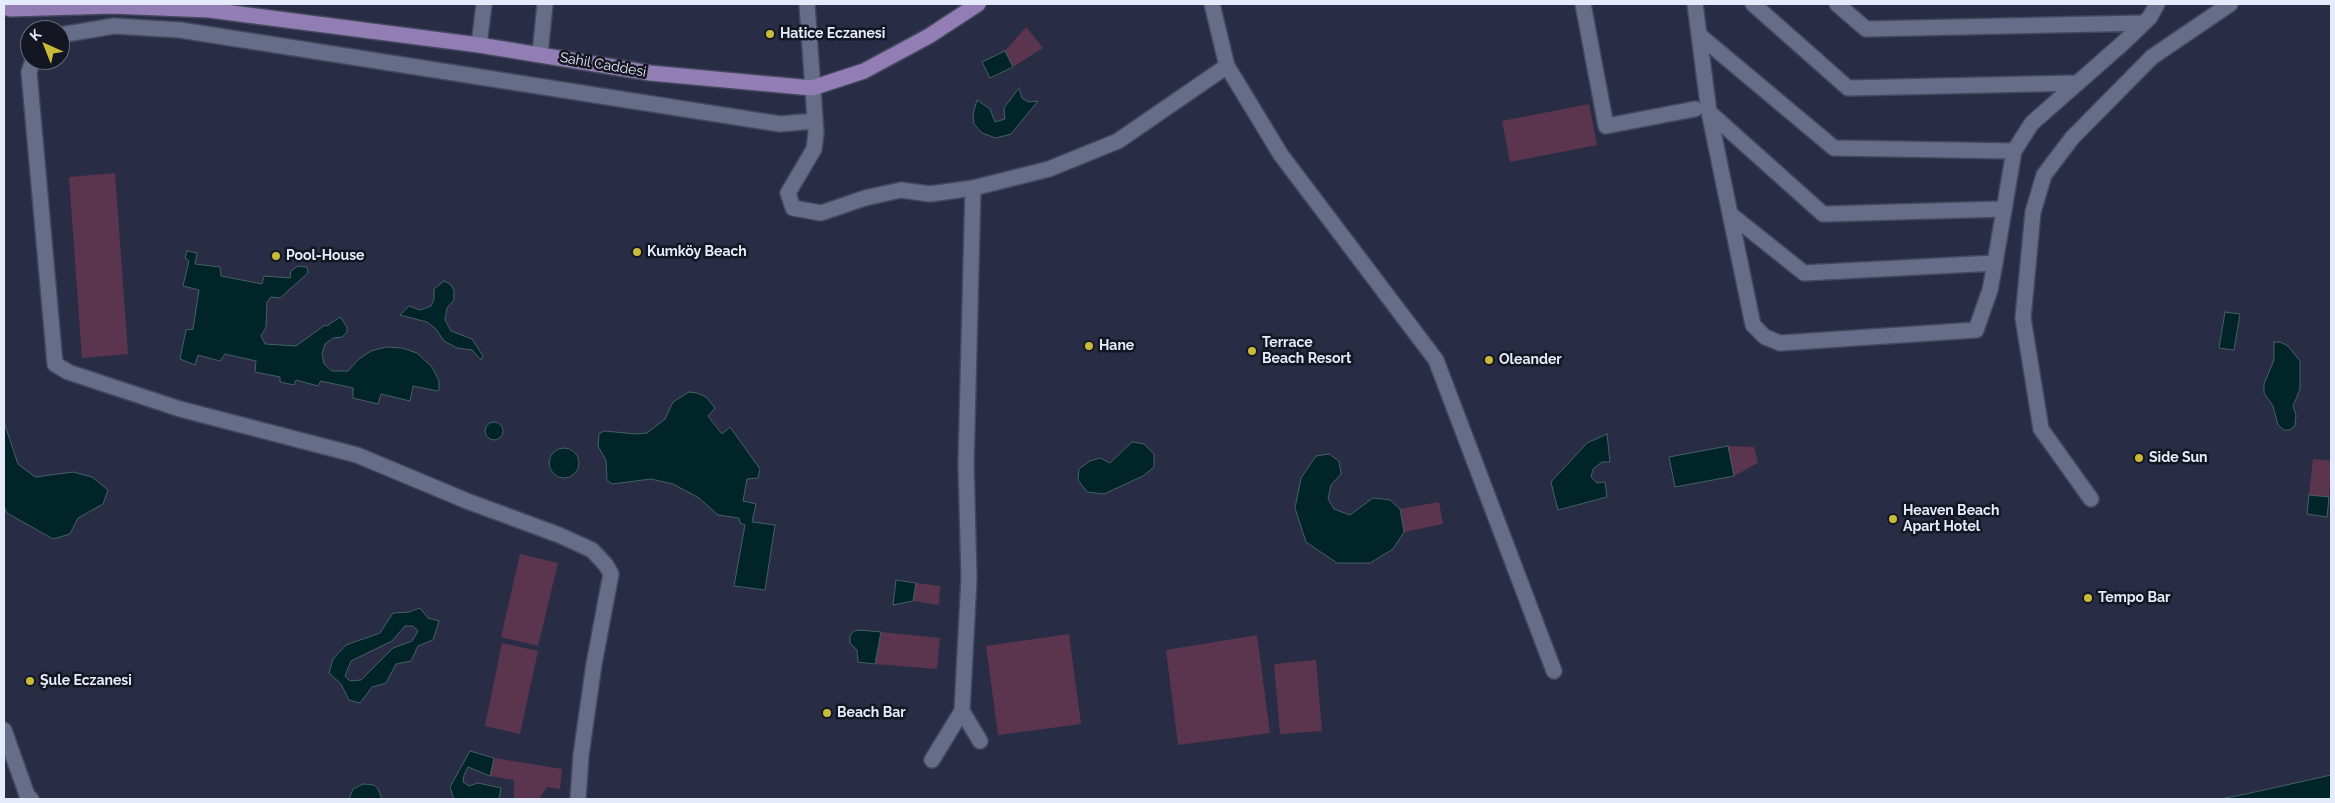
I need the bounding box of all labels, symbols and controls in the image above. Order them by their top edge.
north arrow [20,20,70,70]
text: K [26,26,44,44]
place label: Hatice Eczanesi [780,26,885,42]
marker: Hatice Eczanesi [764,28,776,40]
street label: Sahil Caddesi [559,49,647,81]
place label: Kumköy Beach [647,244,747,260]
marker: Kumköy Beach [631,246,643,258]
place label: Pool-House [286,248,364,264]
marker: Pool-House [270,250,282,262]
place label: Terrace Beach Resort [1262,335,1351,368]
place label: Hane [1099,338,1134,354]
marker: Hane [1083,340,1095,352]
marker: Terrace Beach Resort [1246,345,1258,357]
place label: Oleander [1499,352,1562,368]
marker: Oleander [1483,354,1495,366]
place label: Side Sun [2149,450,2208,466]
marker: Side Sun [2133,452,2145,464]
place label: Heaven Beach Apart Hotel [1903,503,1999,536]
marker: Heaven Beach Apart Hotel [1887,513,1899,525]
place label: Tempo Bar [2098,590,2170,606]
marker: Tempo Bar [2082,592,2094,604]
place label: Şule Eczanesi [40,673,132,689]
marker: Şule Eczanesi [24,675,36,687]
place label: Beach Bar [837,705,906,721]
marker: Beach Bar [821,707,833,719]

